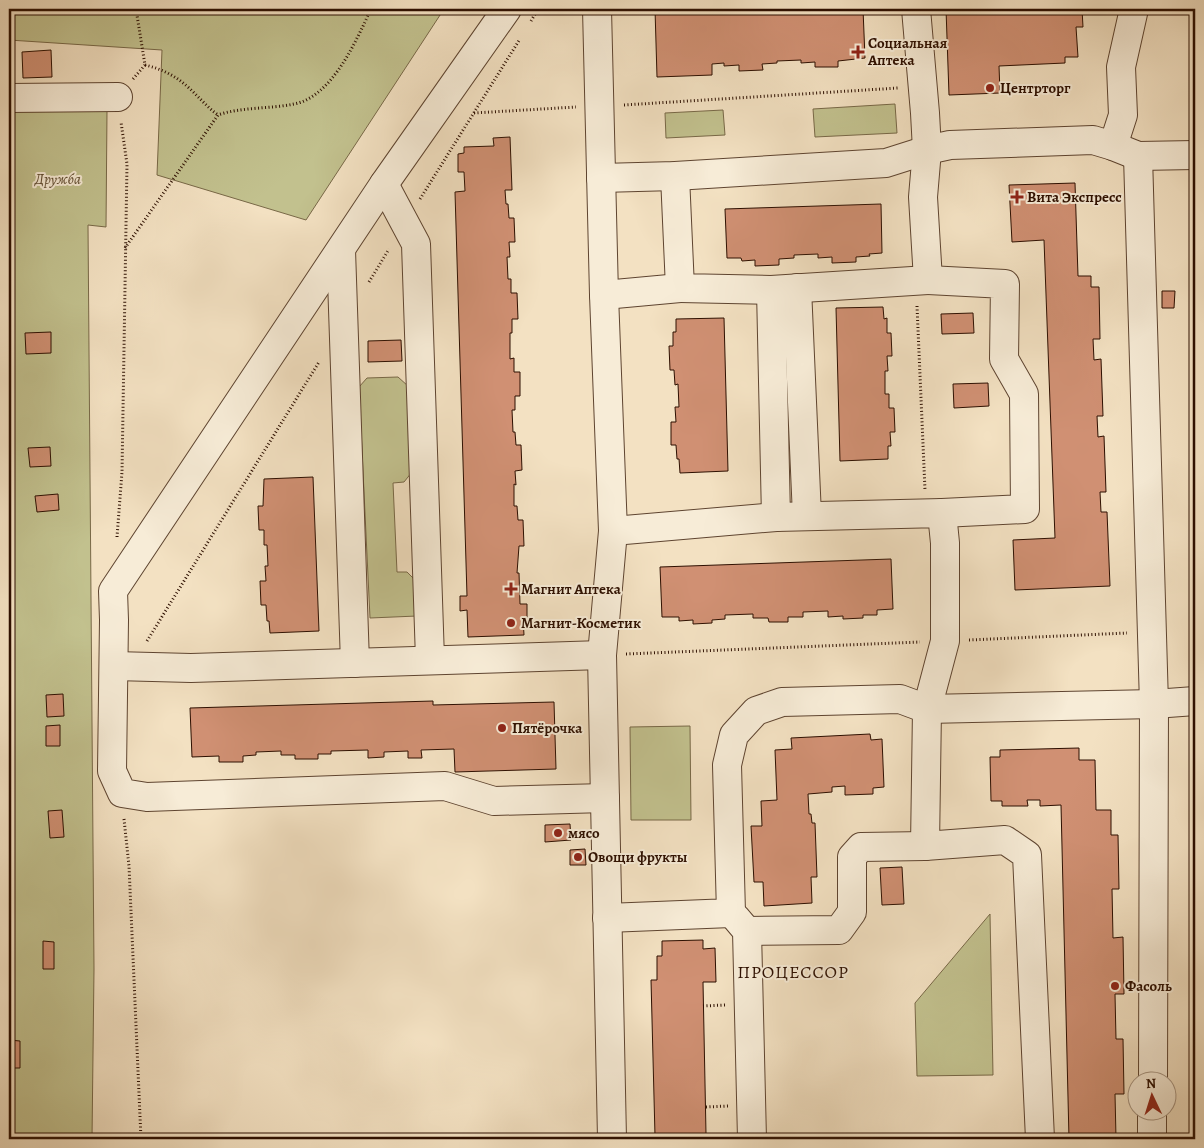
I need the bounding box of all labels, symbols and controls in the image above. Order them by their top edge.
place label: Социальная Аптека [867,33,948,70]
marker: Социальная Аптека [852,46,864,58]
place label: Центрторг [1000,78,1071,98]
marker: Центрторг [984,82,996,94]
park label: Дружба [34,169,81,189]
place label: Вита Экспресс [1027,187,1122,207]
marker: Вита Экспресс [1011,191,1023,203]
place label: Магнит Аптека [521,579,622,599]
marker: Магнит Аптека [505,583,517,595]
place label: Магнит-Косметик [521,613,641,633]
marker: Магнит-Косметик [505,617,517,629]
place label: Пятёрочка [512,718,583,738]
marker: Пятёрочка [496,722,508,734]
place label: мясо [568,823,600,843]
marker: мясо [552,827,564,839]
place label: Овощи фрукты [588,847,687,867]
marker: Овощи фрукты [572,851,584,863]
district label: ПРОЦЕССОР [737,960,849,984]
place label: Фасоль [1125,976,1172,996]
marker: Фасоль [1109,980,1121,992]
north arrow [1126,1070,1176,1120]
text: N [1145,1074,1157,1093]

